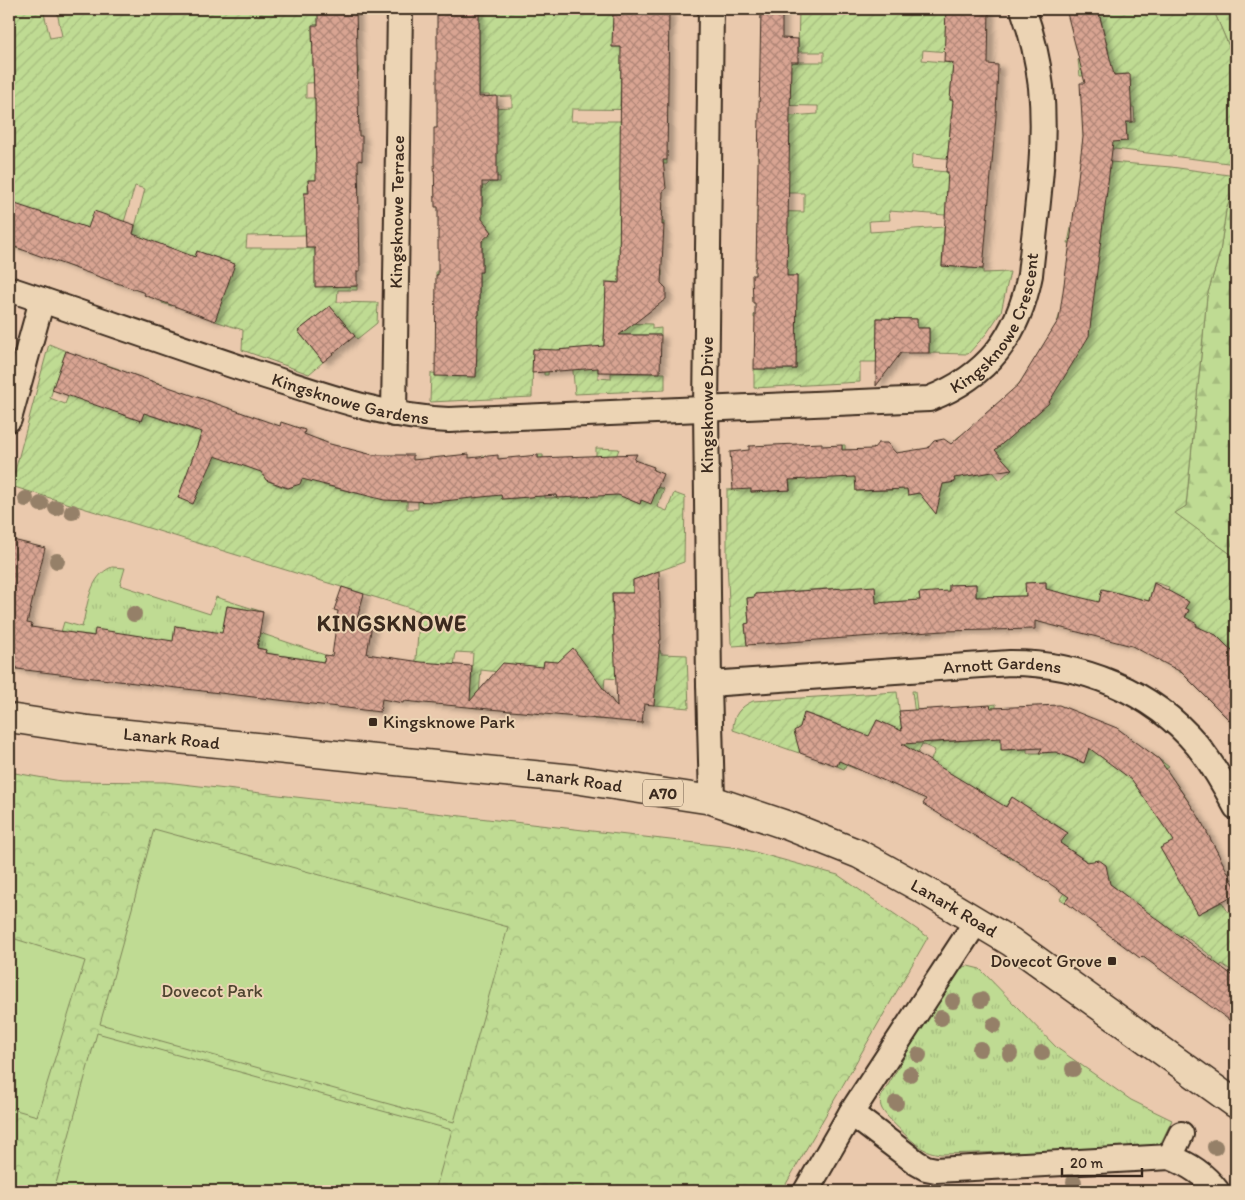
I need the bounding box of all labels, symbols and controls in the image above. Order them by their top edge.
street label: Kingsknowe Terrace [385,135,409,289]
street label: Kingsknowe Crescent [946,251,1043,398]
street label: Kingsknowe Drive [696,336,718,474]
street label: Kingsknowe Gardens [269,368,430,429]
district label: KINGSKNOWE [317,610,467,637]
street label: Arnott Gardens [942,652,1064,679]
place label: Kingsknowe Park [383,711,515,733]
marker: Kingsknowe Park [367,716,379,728]
street label: Lanark Road [122,723,221,754]
street label: Lanark Road [525,763,624,797]
road number: A70 [643,780,683,806]
street label: Lanark Road [907,874,1001,942]
place label: Dovecot Grove [990,950,1102,972]
marker: Dovecot Grove [1106,955,1118,967]
park label: Dovecot Park [161,980,263,1002]
scale bar [1062,1145,1142,1177]
text: 20 m [1070,1154,1104,1172]

